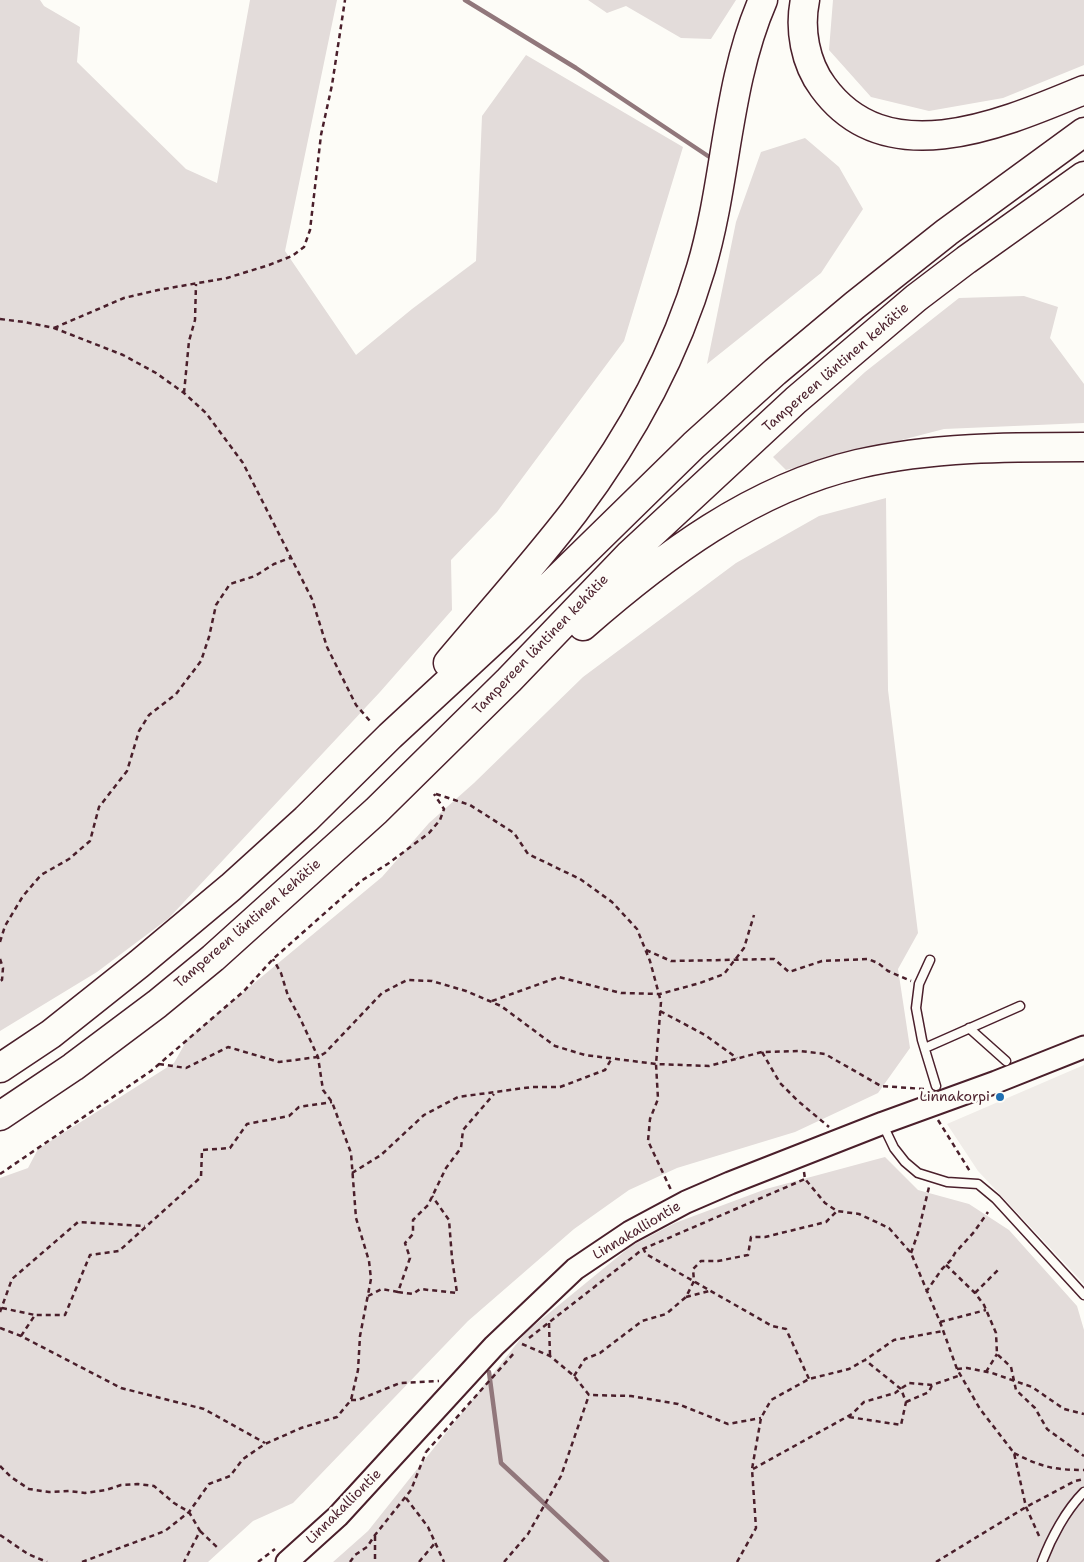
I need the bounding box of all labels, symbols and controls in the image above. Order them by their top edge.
street label: Tampereen läntinen kehätie [759,300,913,436]
street label: Tampereen läntinen kehätie [469,571,613,719]
street label: Tampereen läntinen kehätie [171,856,325,992]
place label: Linnakorpi [919,1089,990,1105]
marker: Linnakorpi [994,1091,1006,1103]
street label: Linnakalliontie [590,1198,684,1264]
street label: Linnakalliontie [303,1466,385,1548]

